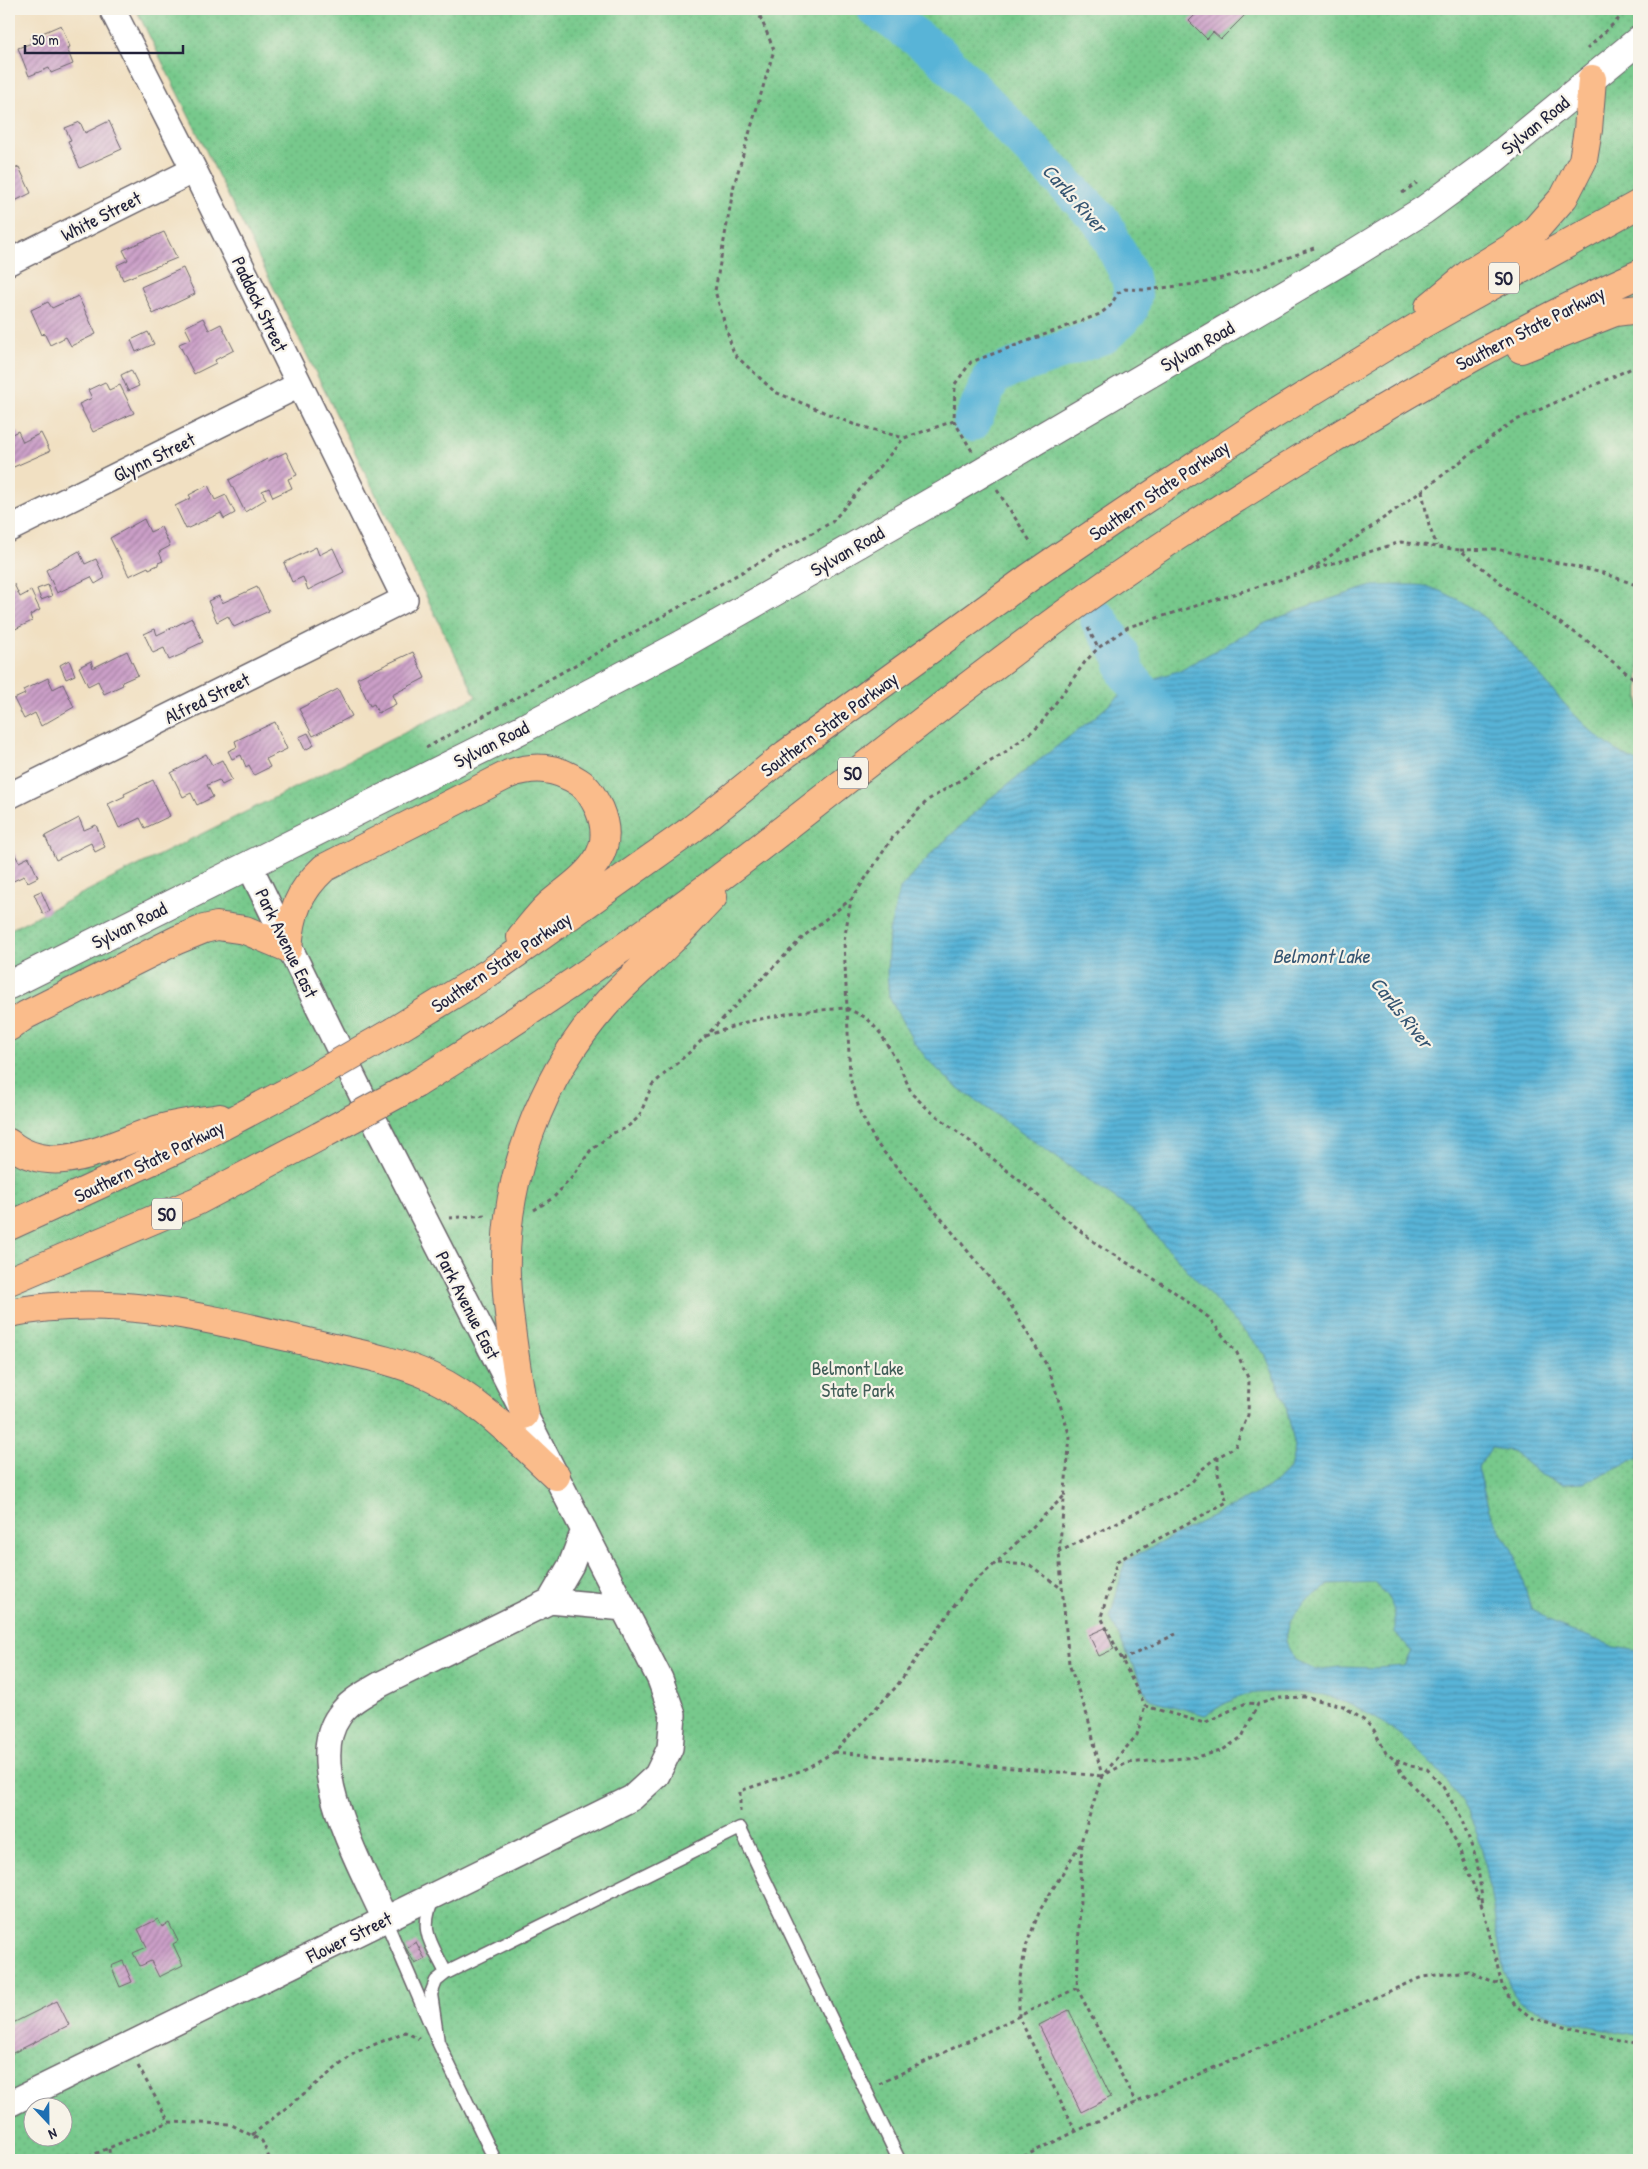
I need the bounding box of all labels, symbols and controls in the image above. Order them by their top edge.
scale bar [25,22,182,54]
text: 50 m [32,29,59,50]
street label: Sylvan Road [1495,89,1575,161]
water label: Carlls River [1037,158,1115,240]
street label: White Street [56,185,146,247]
street label: Paddock Street [226,252,294,356]
road number: SO [1489,262,1519,294]
street label: Southern State Parkway [1451,279,1609,377]
street label: Sylvan Road [1155,314,1239,378]
street label: Glynn Street [109,426,200,488]
street label: Southern State Parkway [1084,433,1234,547]
street label: Sylvan Road [805,519,889,583]
street label: Southern State Parkway [755,665,903,783]
street label: Alfred Street [160,666,254,730]
street label: Sylvan Road [449,714,533,774]
road number: SO [838,758,868,788]
street label: Park Avenue East [249,884,325,1002]
street label: Sylvan Road [87,895,171,955]
street label: Southern State Parkway [426,905,576,1019]
water label: Belmont Lake [1272,942,1371,969]
water label: Carlls River [1365,971,1441,1055]
street label: Southern State Parkway [70,1113,228,1209]
road number: SO [152,1198,182,1230]
street label: Park Avenue East [430,1246,507,1364]
park label: Belmont Lake State Park [812,1355,905,1403]
street label: Flower Street [301,1905,397,1969]
north arrow [22,2096,72,2146]
text: N [46,2124,60,2145]

